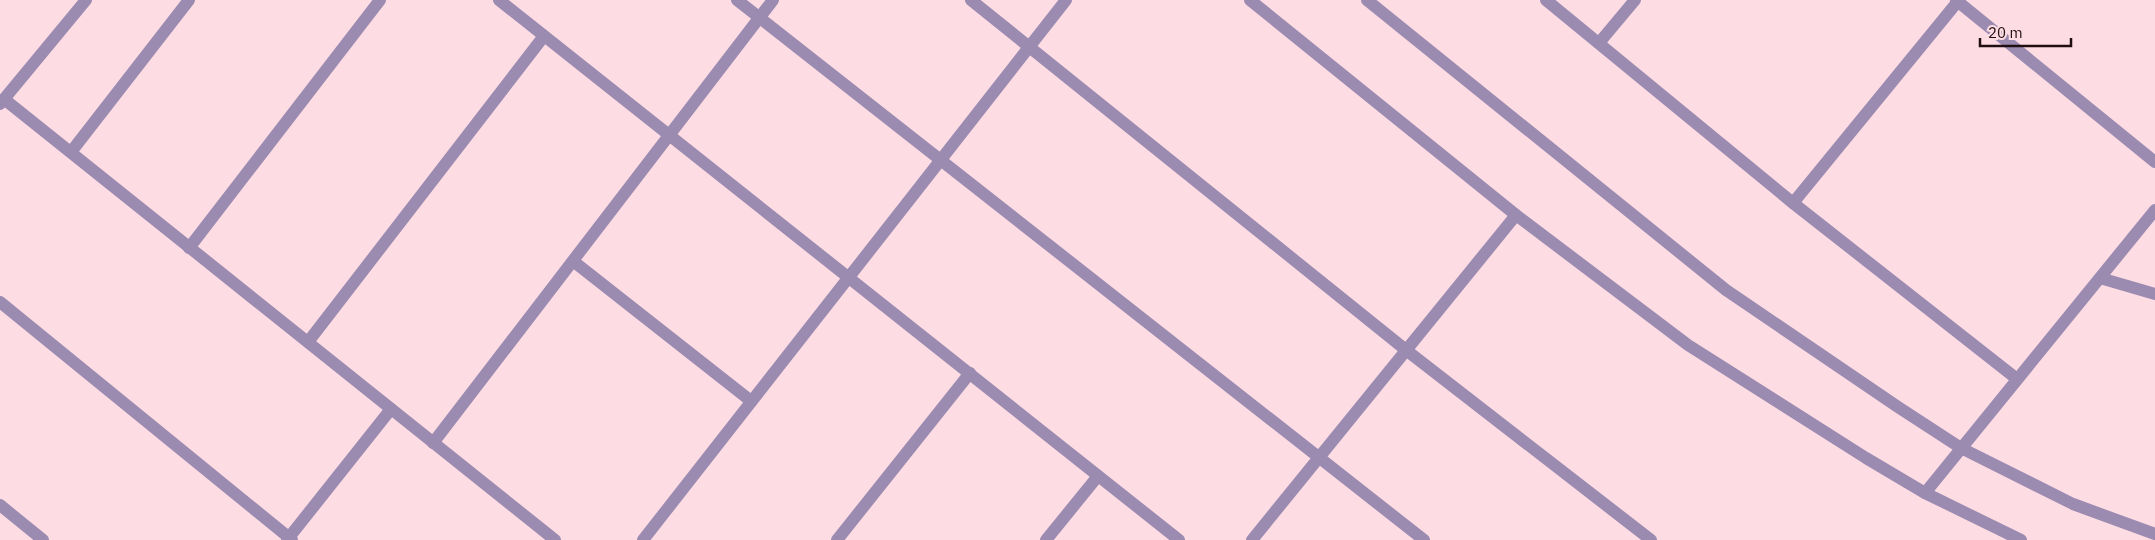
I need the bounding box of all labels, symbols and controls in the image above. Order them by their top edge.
scale bar [1980,15,2071,47]
text: 20 m [1988,23,2023,42]

